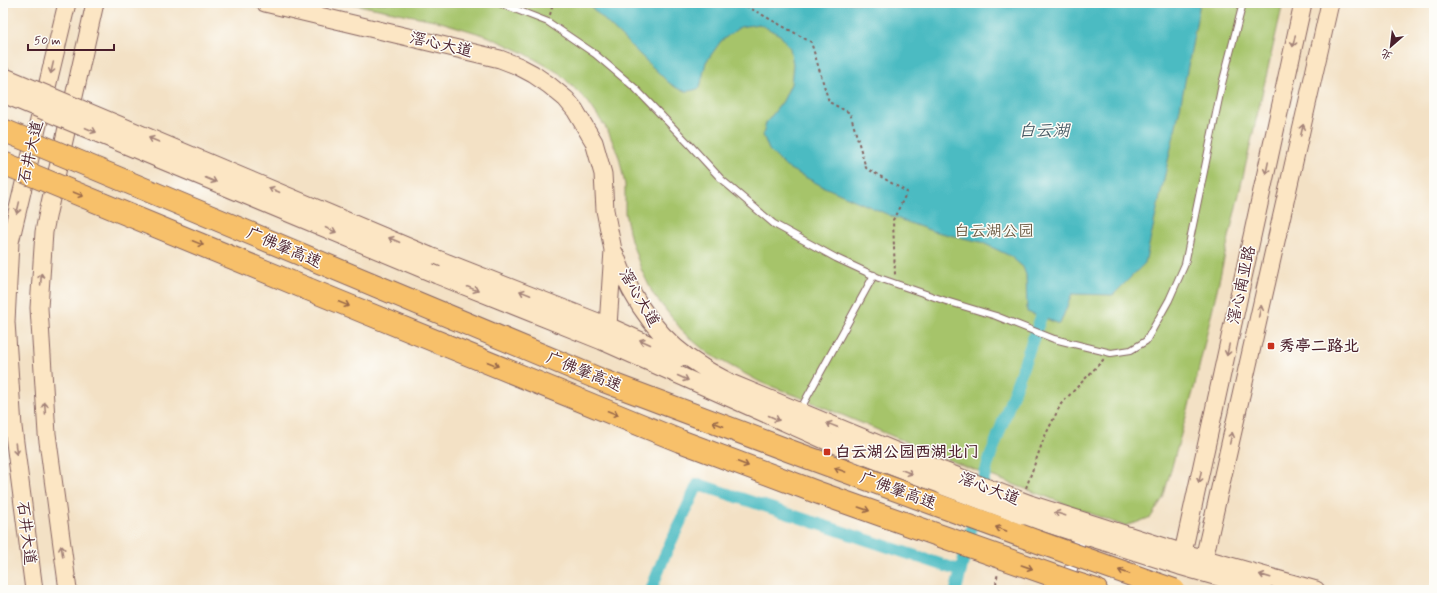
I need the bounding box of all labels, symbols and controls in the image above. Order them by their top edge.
scale bar [28,26,114,52]
north arrow [1371,26,1411,66]
street label: 滘心大道 [407,28,475,62]
text: 50 m [34,33,61,49]
one-way arrow [1290,34,1298,47]
text: 北 [1379,45,1395,63]
one-way arrow [47,61,55,74]
street label: 石井大道 [14,118,48,186]
water label: 白云湖 [1019,120,1071,142]
one-way arrow [1298,124,1306,137]
one-way arrow [84,127,96,134]
one-way arrow [149,135,161,143]
one-way arrow [1262,161,1270,174]
one-way arrow [204,177,216,185]
one-way arrow [269,186,281,193]
one-way arrow [71,190,83,198]
one-way arrow [14,201,22,214]
park label: 白云湖公园 [954,221,1034,242]
street label: 广佛肇高速 [243,223,325,273]
one-way arrow [324,227,336,235]
one-way arrow [389,236,401,244]
one-way arrow [191,240,203,248]
street label: 滘心南亚路 [1223,244,1261,326]
street label: 滘心大道 [614,265,664,331]
one-way arrow [37,273,44,286]
one-way arrow [467,286,479,294]
one-way arrow [519,289,531,296]
one-way arrow [338,300,350,308]
one-way arrow [1257,305,1265,318]
place label: 秀亭二路北 [1279,336,1359,357]
one-way arrow [640,338,652,346]
marker: 秀亭二路北 [1266,341,1276,351]
one-way arrow [1223,343,1231,356]
street label: 广佛肇高速 [543,347,625,397]
one-way arrow [487,360,499,368]
one-way arrow [677,375,689,382]
one-way arrow [41,402,48,415]
one-way arrow [607,410,619,418]
one-way arrow [767,415,779,422]
one-way arrow [712,420,724,428]
one-way arrow [827,421,839,429]
one-way arrow [1228,432,1236,445]
one-way arrow [12,442,20,455]
place label: 白云湖公园西湖北门 [835,442,979,463]
marker: 白云湖公园西湖北门 [822,447,832,457]
one-way arrow [736,461,748,469]
one-way arrow [834,465,846,473]
street label: 广佛肇高速 [857,467,939,515]
street label: 滘心大道 [955,468,1023,510]
one-way arrow [901,469,913,477]
one-way arrow [1196,470,1204,483]
street label: 石井大道 [12,500,40,566]
one-way arrow [858,506,870,514]
one-way arrow [1053,510,1066,517]
one-way arrow [996,524,1008,532]
one-way arrow [58,545,66,558]
one-way arrow [1020,563,1032,571]
one-way arrow [1118,568,1130,576]
one-way arrow [1259,572,1272,579]

